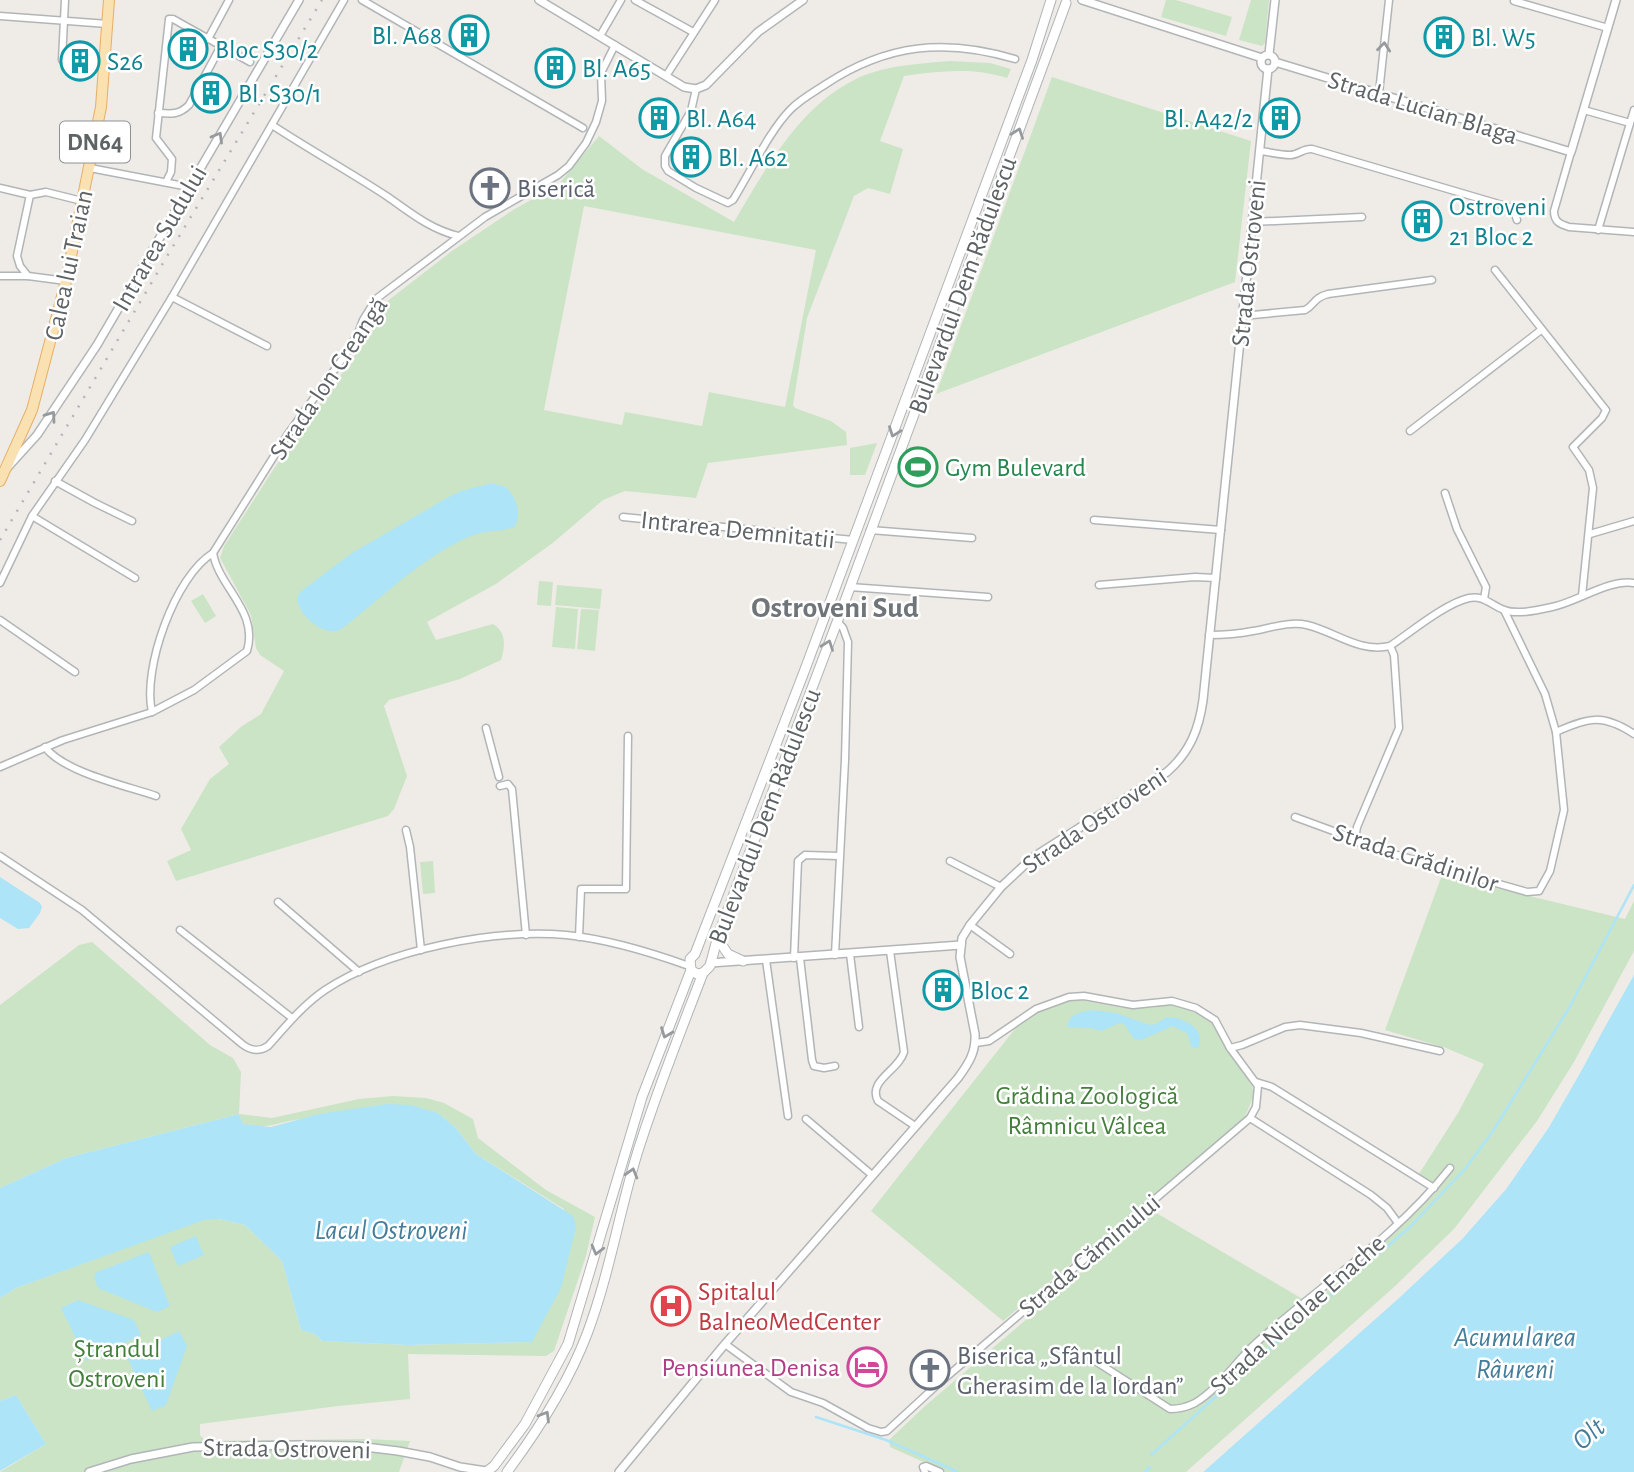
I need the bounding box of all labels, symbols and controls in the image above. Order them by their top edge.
building icon: Bl. A68 [448,14,490,56]
building icon: Bl. W5 [1423,16,1465,58]
place label: Bl. A68 [372,23,442,49]
place label: Bl. W5 [1471,25,1536,51]
building icon: Bloc S30/2 [167,28,209,70]
place label: Bloc S30/2 [215,37,319,63]
building icon: S26 [59,40,101,82]
one-way arrow [1376,41,1391,52]
building icon: Bl. A65 [534,47,576,89]
place label: S26 [107,49,143,75]
place label: Bl. A65 [582,56,651,82]
street label: Strada Lucian Blaga [1325,67,1521,149]
building icon: Bl. S30/1 [190,72,232,114]
place label: Bl. S30/1 [238,81,322,107]
building icon: Bl. A64 [638,97,680,139]
building icon: Bl. A42/2 [1259,97,1301,139]
place label: Bl. A64 [686,106,756,132]
place label: Bl. A42/2 [1164,106,1253,132]
road number: DN64 [60,122,130,162]
one-way arrow [1010,127,1024,139]
one-way arrow [210,131,223,144]
building icon: Bl. A62 [670,136,712,178]
place label: Bl. A62 [718,145,788,171]
street label: Bulevardul Dem Rădulescu [904,153,1022,417]
street label: Intrarea Sudului [108,161,212,316]
church icon: Biserică [469,167,511,209]
place label: Biserică [517,176,595,202]
street label: Strada Ostroveni [1227,178,1271,348]
street label: Calea lui Traian [40,188,98,343]
place label: Ostroveni 21 Bloc 2 [1449,194,1547,250]
building icon: Ostroveni 21 Bloc 2 [1401,200,1443,242]
street label: Strada Ion Creangă [265,293,393,465]
one-way arrow [43,411,55,424]
one-way arrow [888,426,902,438]
sports icon: Gym Bulevard [897,446,939,488]
place label: Gym Bulevard [945,455,1086,481]
street label: Intrarea Demnitatii [639,507,836,553]
district label: Ostroveni Sud [751,593,919,623]
one-way arrow [820,639,834,651]
street label: Bulevardul Dem Rădulescu [704,685,826,948]
street label: Strada Ostroveni [1018,763,1171,879]
street label: Strada Grădinilor [1330,819,1502,897]
building icon: Bloc 2 [922,969,964,1011]
place label: Bloc 2 [970,978,1029,1004]
one-way arrow [660,1027,674,1039]
park label: Grădina Zoologică Râmnicu Vâlcea [995,1083,1179,1139]
one-way arrow [623,1168,638,1180]
street label: Strada Căminului [1014,1189,1165,1322]
water label: Lacul Ostroveni [315,1217,467,1245]
street label: Strada Nicolae Enache [1205,1230,1390,1400]
one-way arrow [590,1244,605,1256]
place label: Spitalul BalneoMedCenter [698,1279,881,1335]
hospital icon: Spitalul BalneoMedCenter [650,1285,692,1327]
water label: Acumularea Râureni [1453,1324,1576,1384]
park label: Ștrandul Ostroveni [68,1336,166,1392]
place label: Biserica „Sfântul Gherasim de la Iordan” [957,1343,1183,1399]
hotel icon: Pensiunea Denisa [846,1346,888,1388]
church icon: Biserica „Sfântul Gherasim de la Iordan” [909,1349,951,1391]
place label: Pensiunea Denisa [661,1355,840,1381]
one-way arrow [537,1411,550,1424]
water label: Olt [1568,1413,1612,1456]
street label: Strada Ostroveni [203,1435,371,1463]

